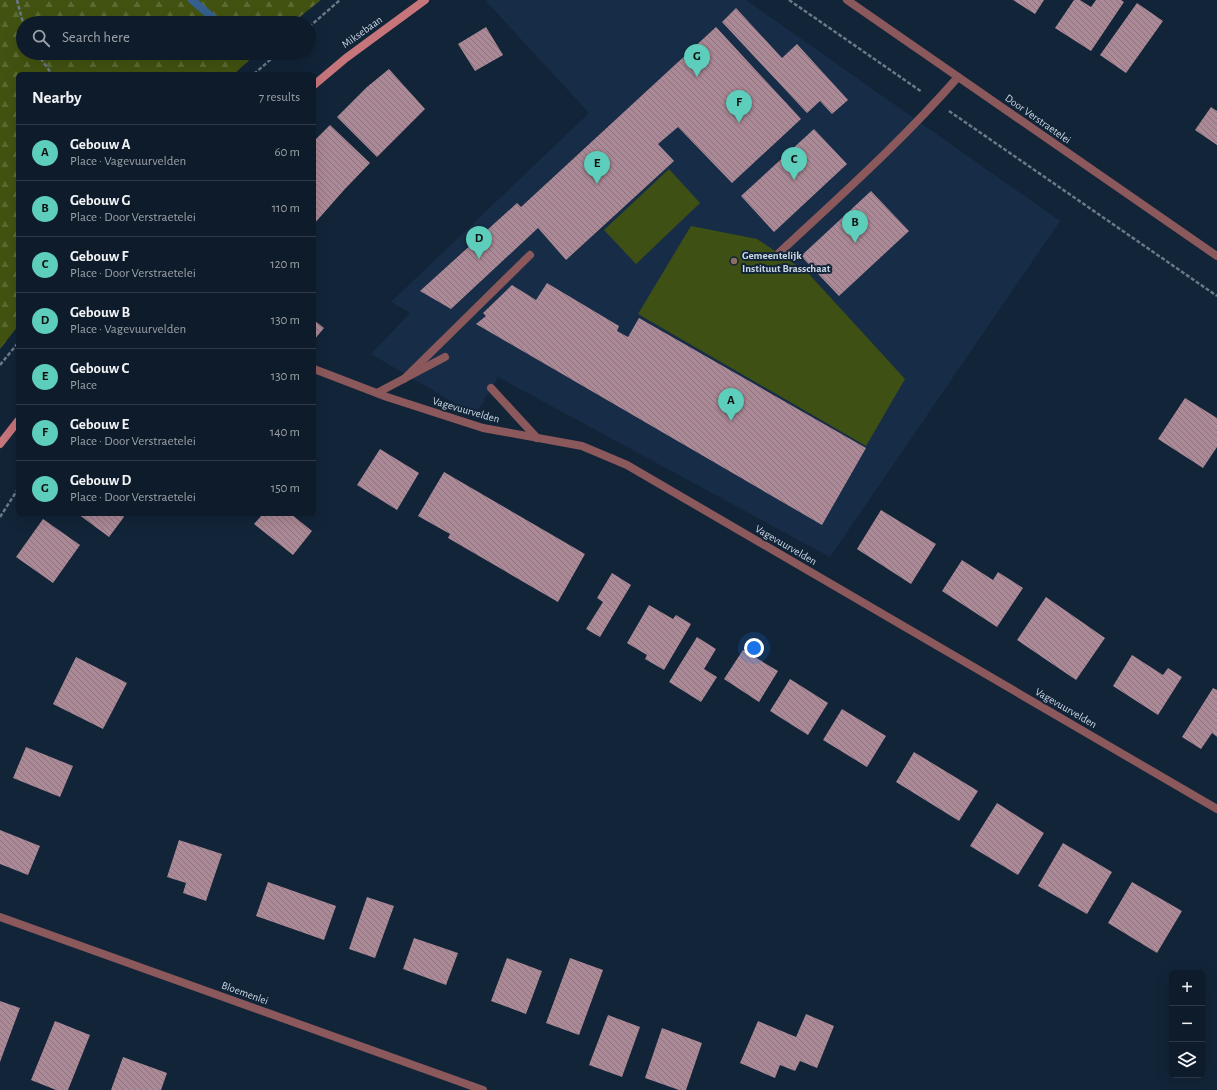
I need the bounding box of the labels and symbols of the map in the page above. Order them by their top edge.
street label: Miksebaan [340,14,384,50]
pin: G [684,44,710,77]
pin: F [726,90,752,123]
street label: Door Verstraetelei [1003,92,1073,146]
pin: C [781,147,807,180]
pin: E [584,151,610,184]
pin: B [842,210,868,243]
pin: D [466,226,492,259]
place label: Gemeentelijk Instituut Brasschaat [742,250,831,274]
marker: Gemeentelijk Instituut Brasschaat [729,256,739,266]
pin: A [718,388,744,421]
street label: Vagevuurvelden [431,395,501,425]
street label: Vagevuurvelden [753,523,819,567]
your location [744,638,764,658]
street label: Vagevuurvelden [1033,686,1099,730]
street label: Bloemenlei [220,979,270,1007]

